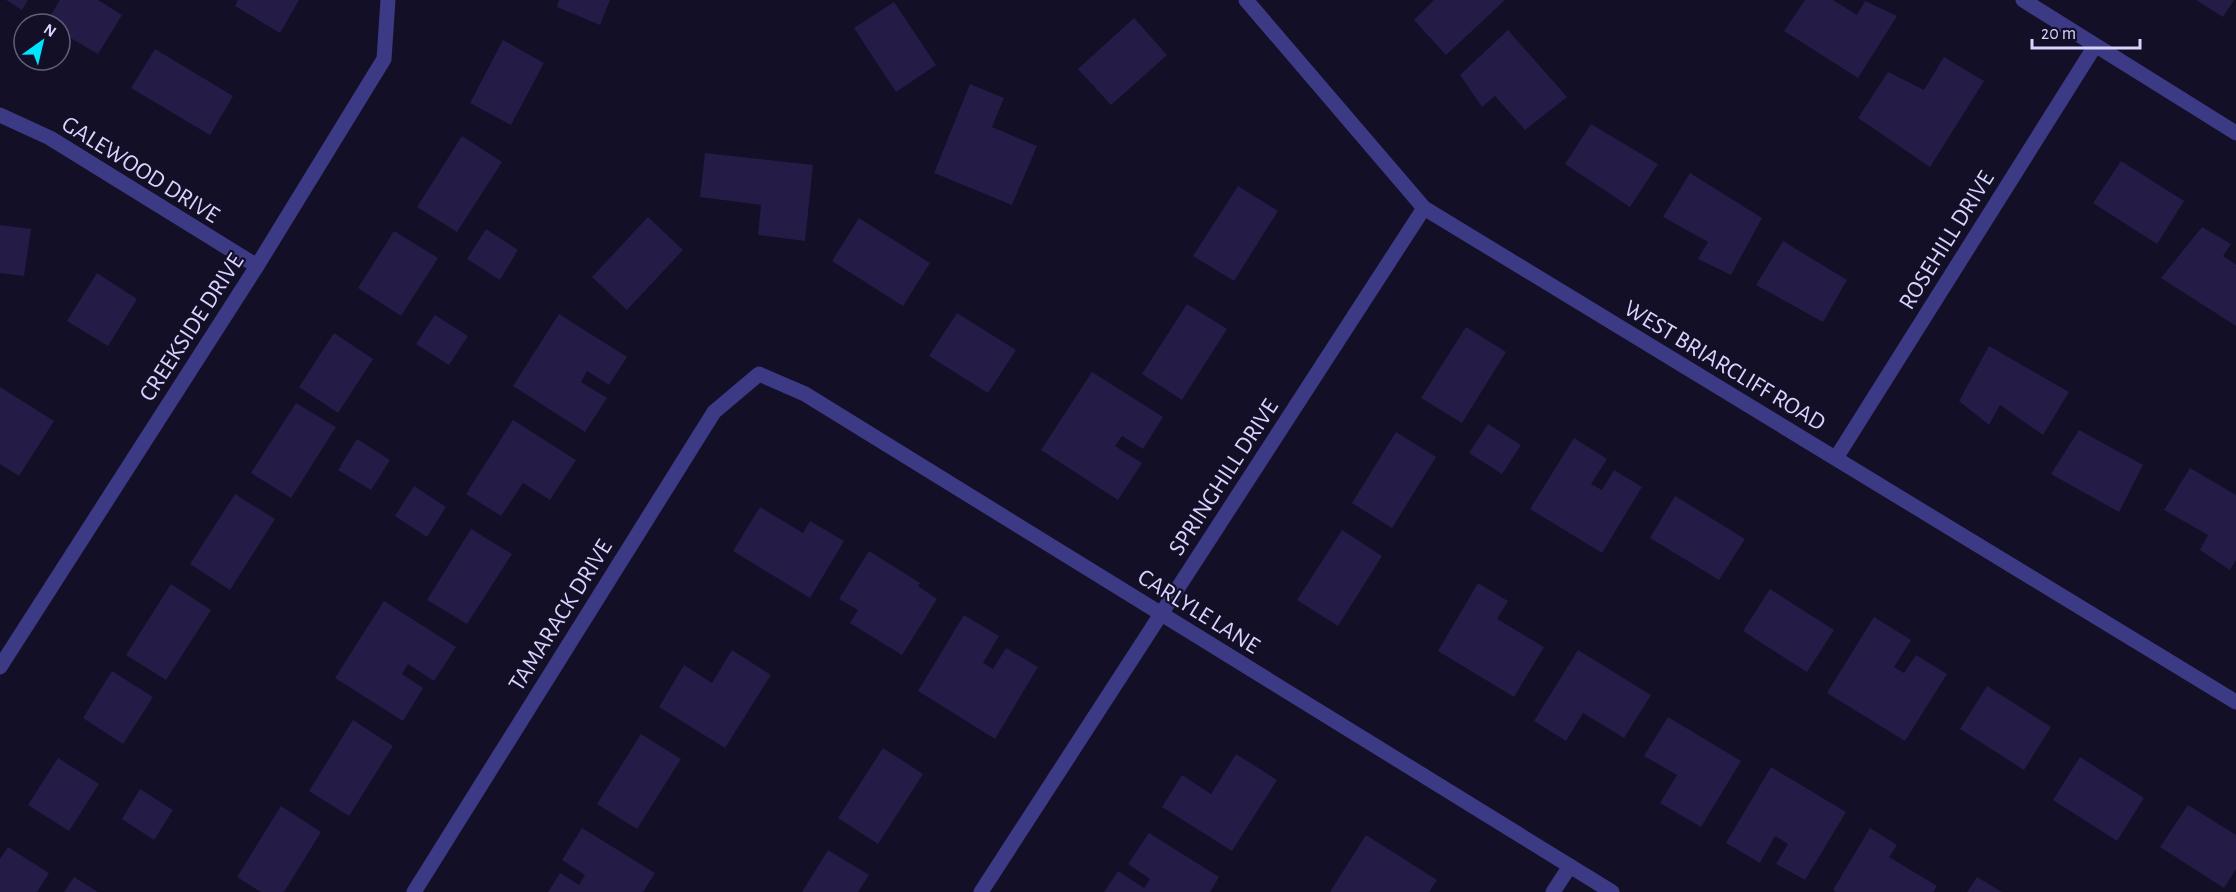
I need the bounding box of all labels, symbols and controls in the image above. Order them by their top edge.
north arrow [12,12,72,72]
scale bar [2032,12,2140,50]
text: N [41,21,59,40]
text: 20 m [2041,25,2076,43]
street label: GALEWOOD DRIVE [57,112,224,228]
street label: ROSEHILL DRIVE [1895,167,1999,314]
street label: CREEKSIDE DRIVE [135,249,249,406]
street label: WEST BRIARCLIFF ROAD [1620,296,1829,435]
street label: SPRINGHILL DRIVE [1165,395,1283,560]
street label: TAMARACK DRIVE [505,535,617,695]
street label: CARLYLE LANE [1133,565,1264,659]

